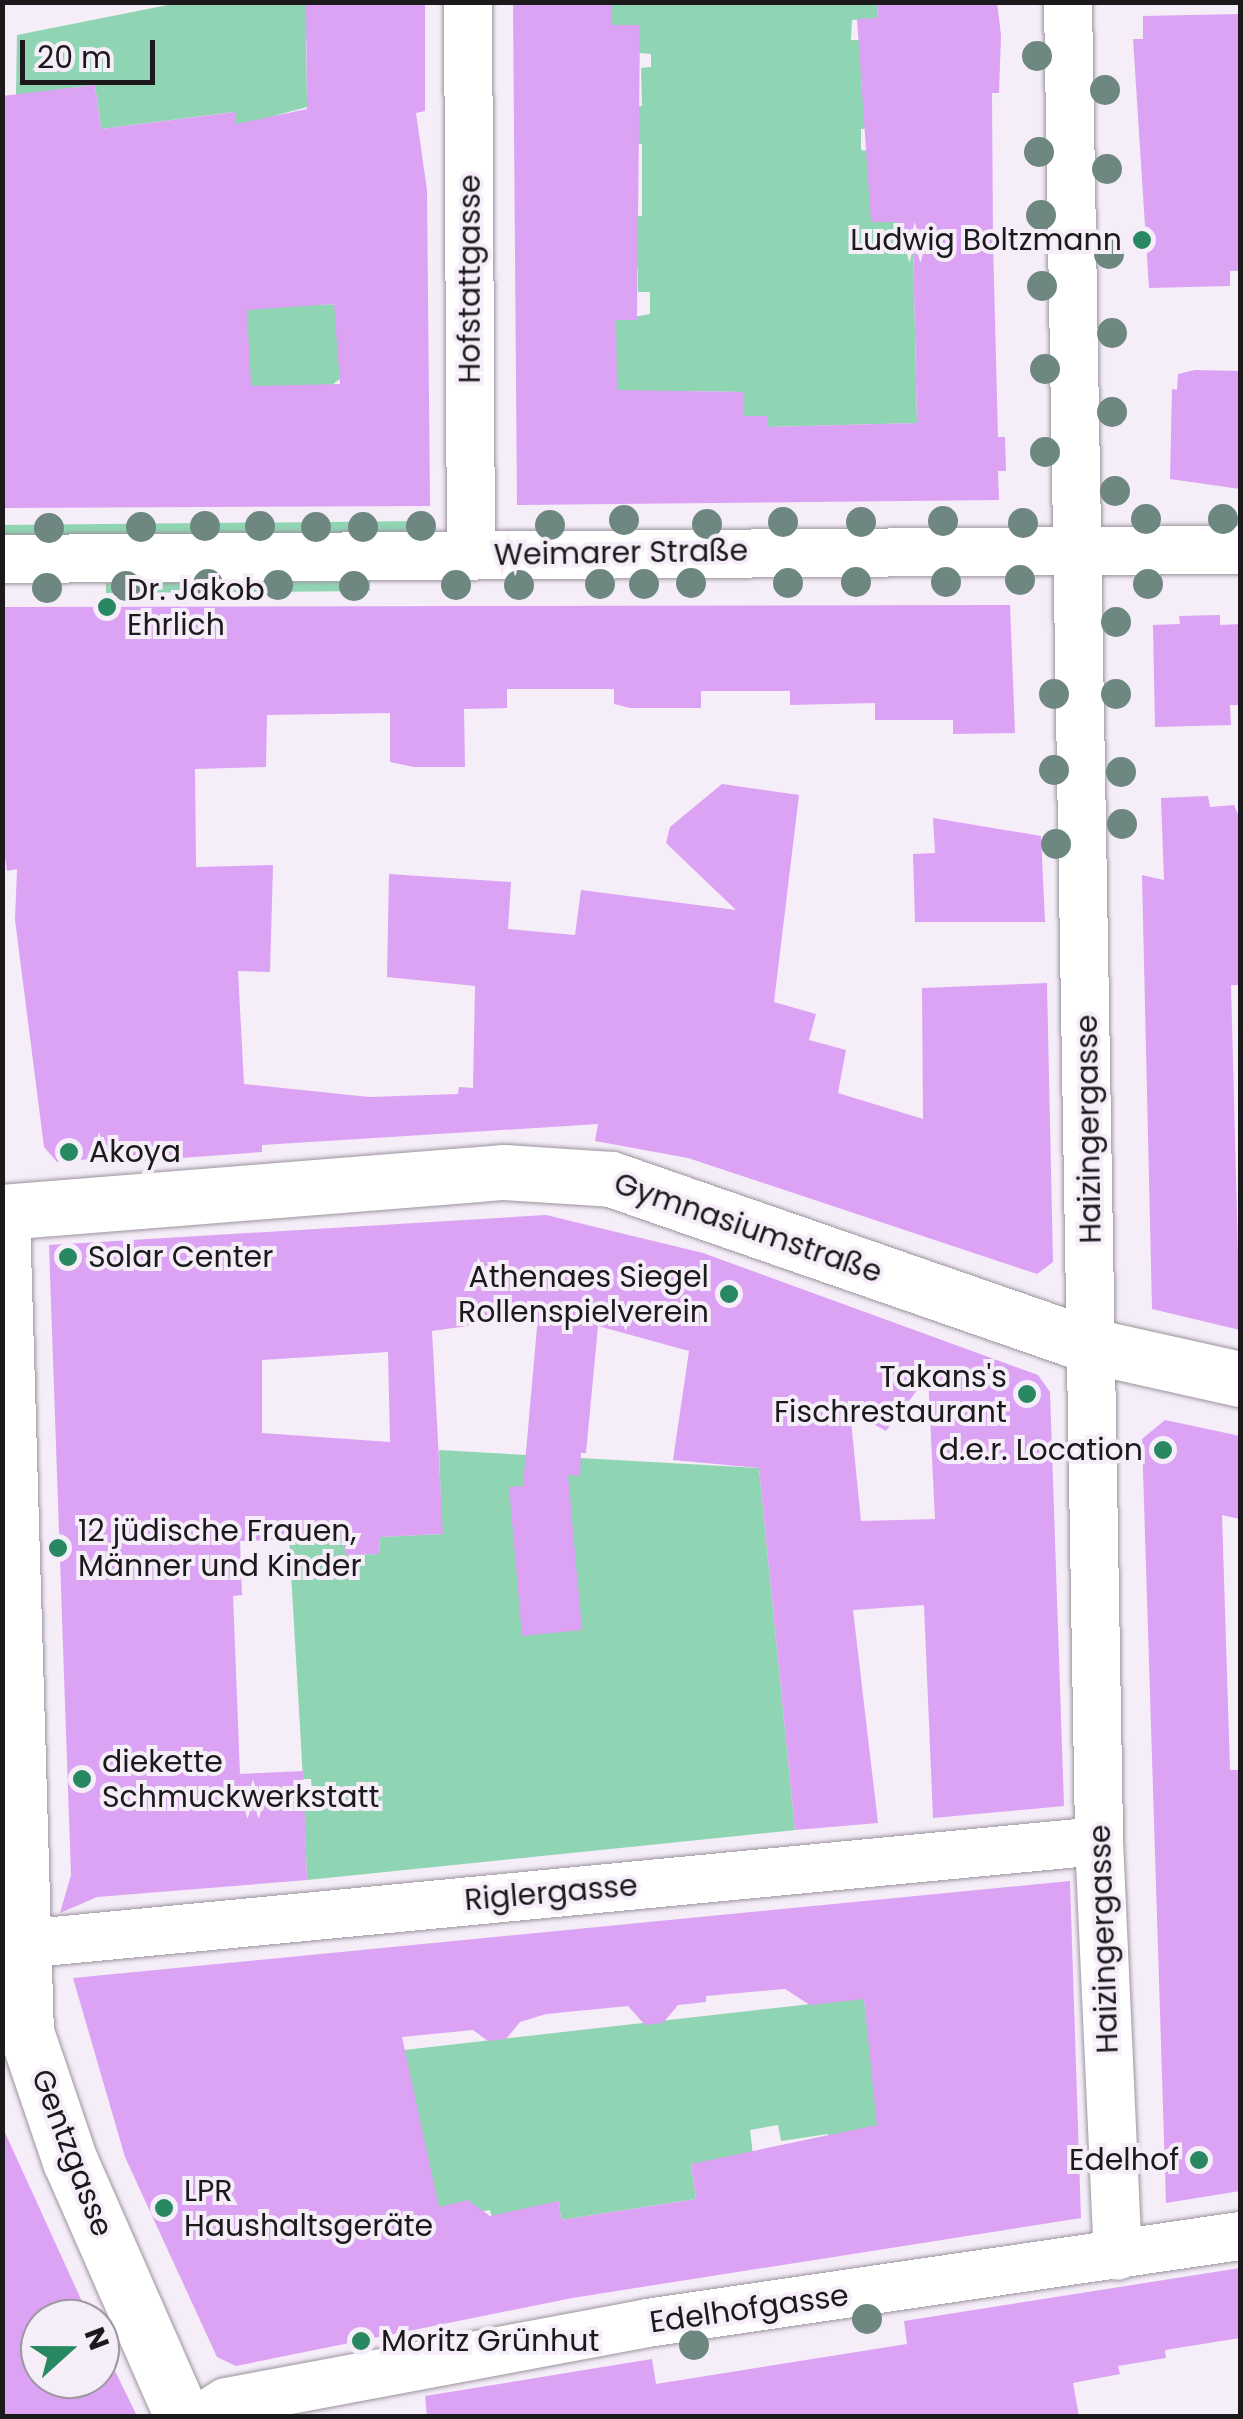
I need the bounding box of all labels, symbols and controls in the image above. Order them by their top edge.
scale bar [25,20,160,82]
text: 20 m [37,36,112,79]
street label: Hofstattgasse [452,174,488,384]
place label: Ludwig Boltzmann [850,222,1122,258]
marker: Ludwig Boltzmann [1131,229,1153,251]
street label: Weimarer Straße [493,533,749,573]
place label: Dr. Jakob Ehrlich [127,572,265,642]
marker: Dr. Jakob Ehrlich [96,596,118,618]
street label: Haizingergasse [1069,1014,1109,1244]
place label: Akoya [89,1134,181,1170]
marker: Akoya [58,1141,80,1163]
street label: Gymnasiumstraße [609,1165,887,1291]
place label: Solar Center [88,1239,273,1275]
marker: Solar Center [57,1246,79,1268]
place label: Athenaes Siegel Rollenspielverein [458,1259,709,1330]
marker: Athenaes Siegel Rollenspielverein [718,1283,740,1305]
place label: Takans's Fischrestaurant [774,1359,1007,1430]
marker: Takans's Fischrestaurant [1016,1383,1038,1405]
place label: d.e.r. Location [939,1432,1143,1468]
marker: d.e.r. Location [1152,1439,1174,1461]
place label: 12 jüdische Frauen, Männer und Kinder [78,1513,362,1584]
marker: 12 jüdische Frauen, Männer und Kinder [47,1537,69,1559]
place label: diekette Schmuckwerkstatt [102,1744,379,1814]
marker: diekette Schmuckwerkstatt [71,1768,93,1790]
street label: Haizingergasse [1082,1824,1126,2054]
street label: Riglergasse [463,1868,639,1918]
street label: Gentzgasse [24,2064,120,2242]
place label: Edelhof [1069,2142,1179,2178]
marker: Edelhof [1188,2149,1210,2171]
place label: LPR Haushaltsgeräte [184,2173,433,2244]
marker: LPR Haushaltsgeräte [153,2197,175,2219]
street label: Edelhofgasse [647,2277,851,2341]
north arrow [20,2299,120,2399]
text: N [75,2322,119,2356]
place label: Moritz Grünhut [381,2323,599,2359]
marker: Moritz Grünhut [350,2330,372,2352]

